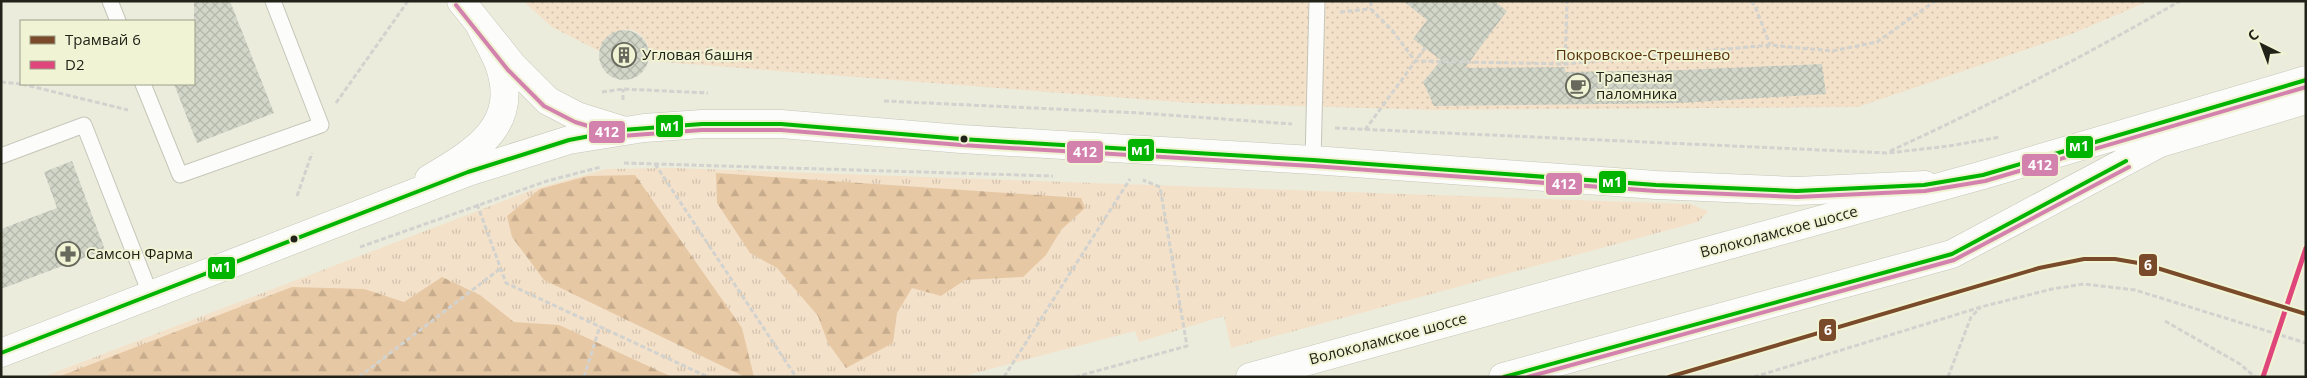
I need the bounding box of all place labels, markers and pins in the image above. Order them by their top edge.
building icon: Угловая башня [611,42,637,68]
place label: Угловая башня [642,44,753,64]
place label: Трапезная паломника [1596,66,1677,103]
cafe icon: Трапезная паломника [1565,73,1591,99]
unlabelled marker [959,134,969,144]
unlabelled marker [289,234,299,244]
pharmacy icon: Самсон Фарма [55,241,81,267]
place label: Самсон Фарма [86,243,193,263]

